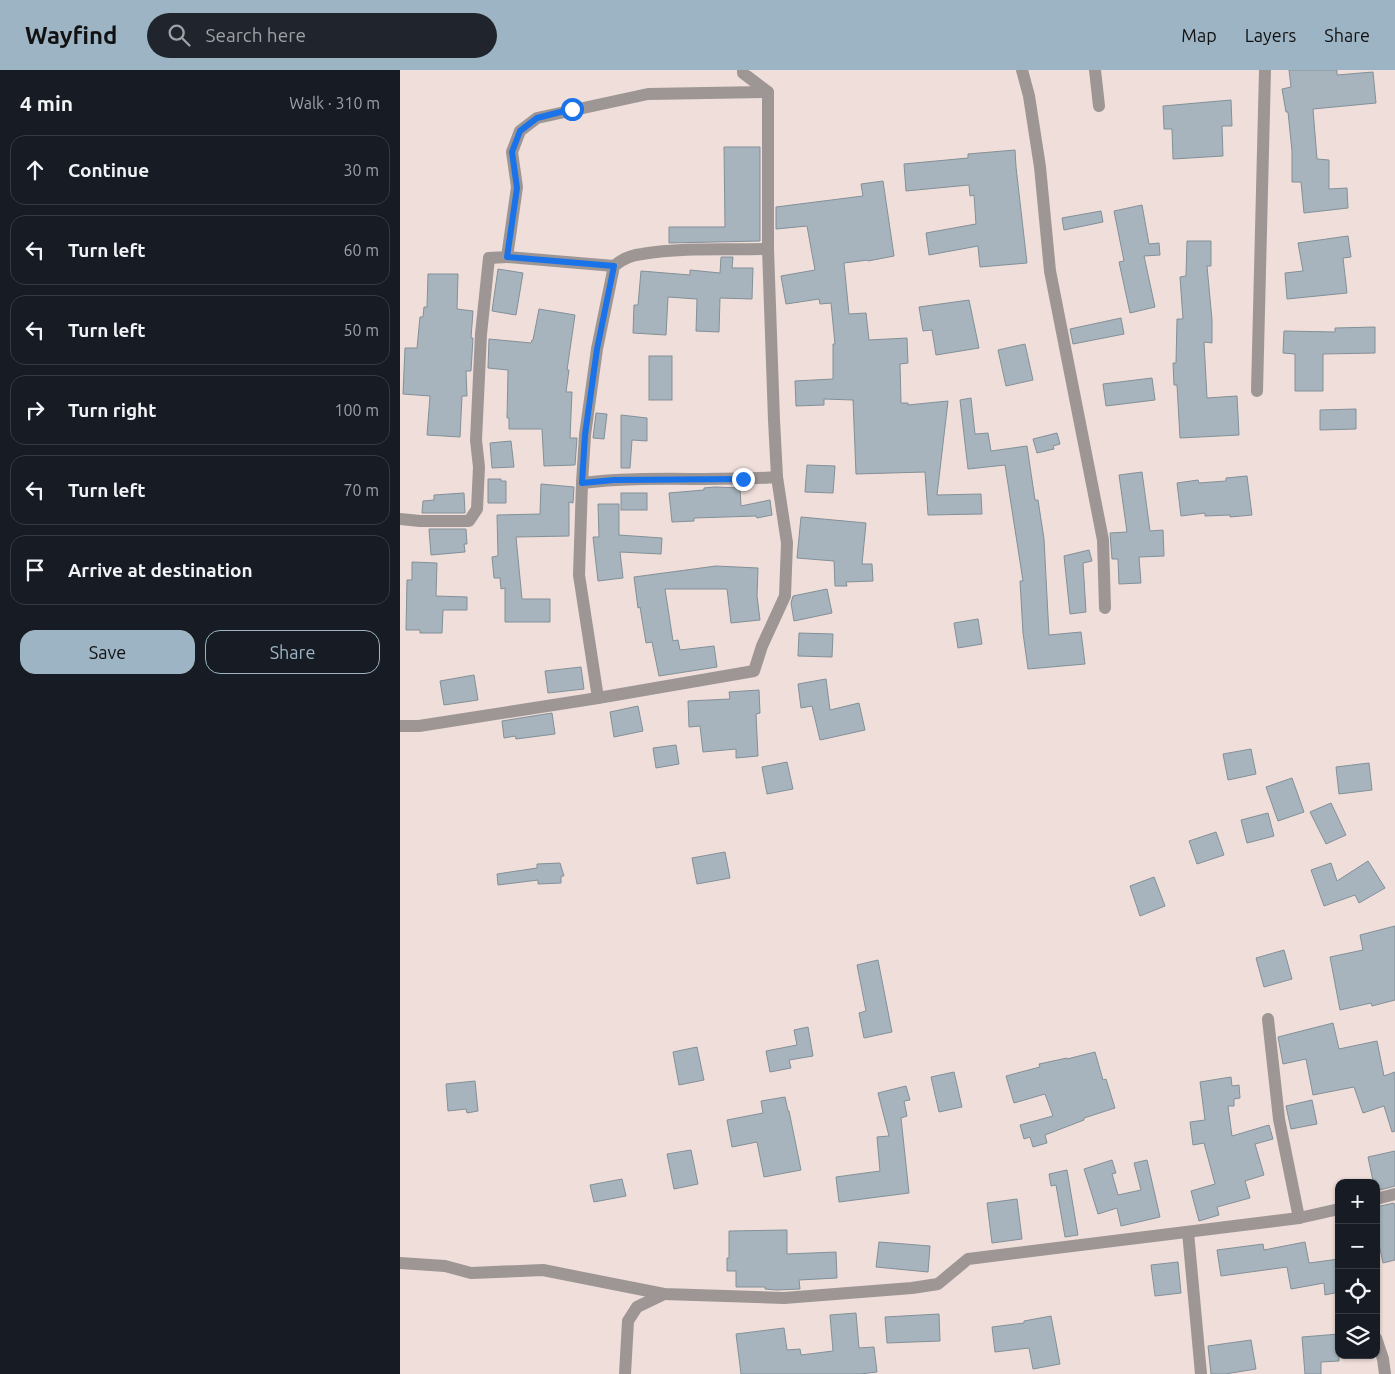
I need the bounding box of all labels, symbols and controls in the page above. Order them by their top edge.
search box [147,13,497,58]
icon: search [165,21,193,49]
text: Wayfind [25,22,117,49]
text: Search here [205,24,306,46]
text: Map [1181,25,1217,45]
text: Layers [1245,25,1296,45]
text: Share [1324,25,1370,45]
text: 4 min [20,91,73,115]
text: Walk · 310 m [289,94,380,112]
route start [561,98,584,121]
icon: ahead [21,156,49,184]
text: Continue [68,159,149,181]
text: 30 m [343,161,379,179]
icon: left [21,236,49,264]
text: Turn left [68,239,146,261]
text: 60 m [343,241,379,259]
icon: left [21,316,49,344]
text: Turn left [68,319,146,341]
text: 50 m [343,321,379,339]
icon: right [21,396,49,424]
text: Turn right [68,399,156,421]
text: 100 m [334,401,379,419]
route end [732,468,755,491]
icon: left [21,476,49,504]
text: Turn left [68,479,146,501]
text: 70 m [343,481,379,499]
icon: arrive [21,556,49,584]
text: Arrive at destination [68,559,253,581]
button: Save [20,630,195,674]
button: Share [205,630,380,674]
map controls [1335,1179,1380,1359]
button: + [1335,1179,1380,1224]
button: − [1335,1224,1380,1269]
button: locate [1335,1269,1380,1314]
button: layers [1335,1314,1380,1359]

